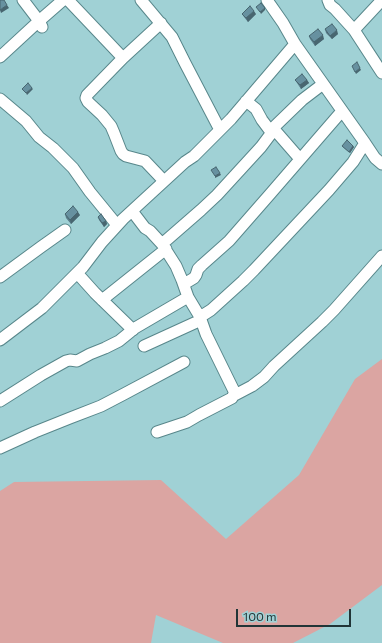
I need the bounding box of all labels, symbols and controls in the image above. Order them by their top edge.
scale bar [238,601,353,627]
text: 100 m [243,609,277,623]

